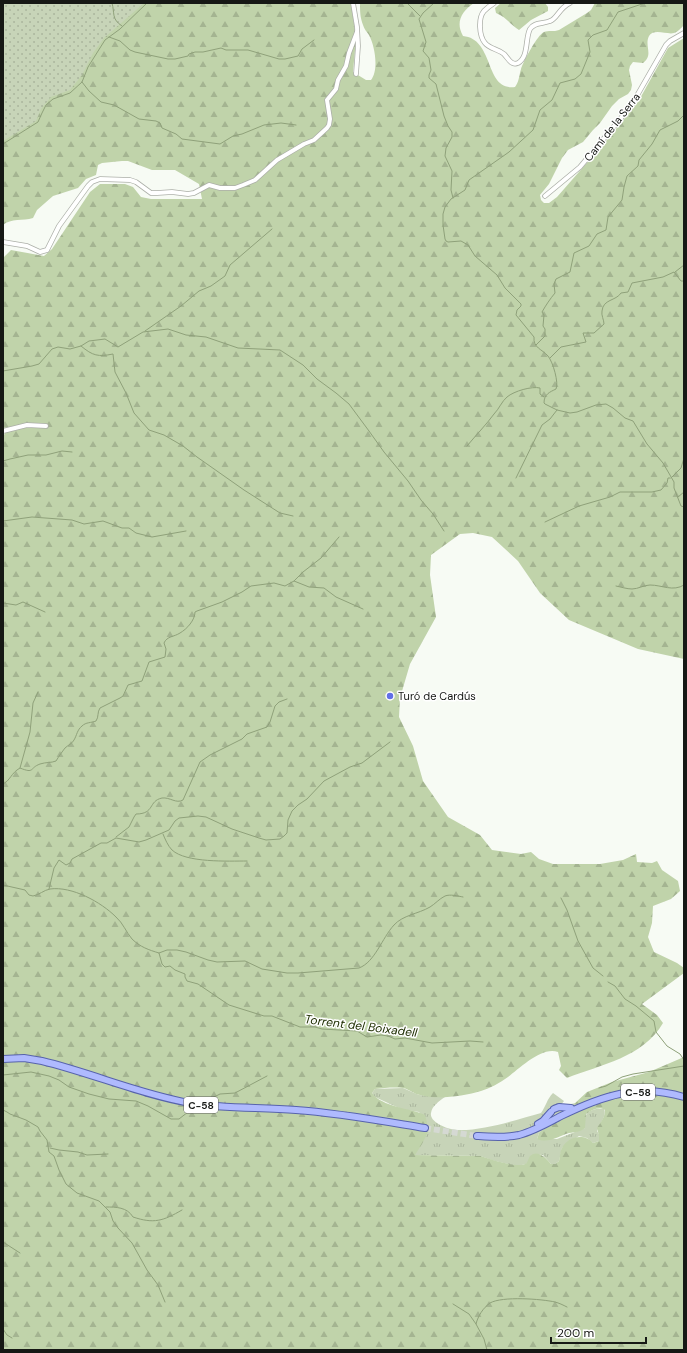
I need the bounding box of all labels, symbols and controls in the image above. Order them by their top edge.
street label: Camí de la Serra [581,90,643,164]
place label: Turó de Cardús [398,689,476,703]
marker: Turó de Cardús [385,691,395,701]
water label: Torrent del Boixadell [304,1011,419,1041]
road number: C-58 [621,1084,655,1100]
road number: C-58 [184,1097,218,1113]
scale bar [551,1319,646,1345]
text: 200 m [557,1325,594,1341]

